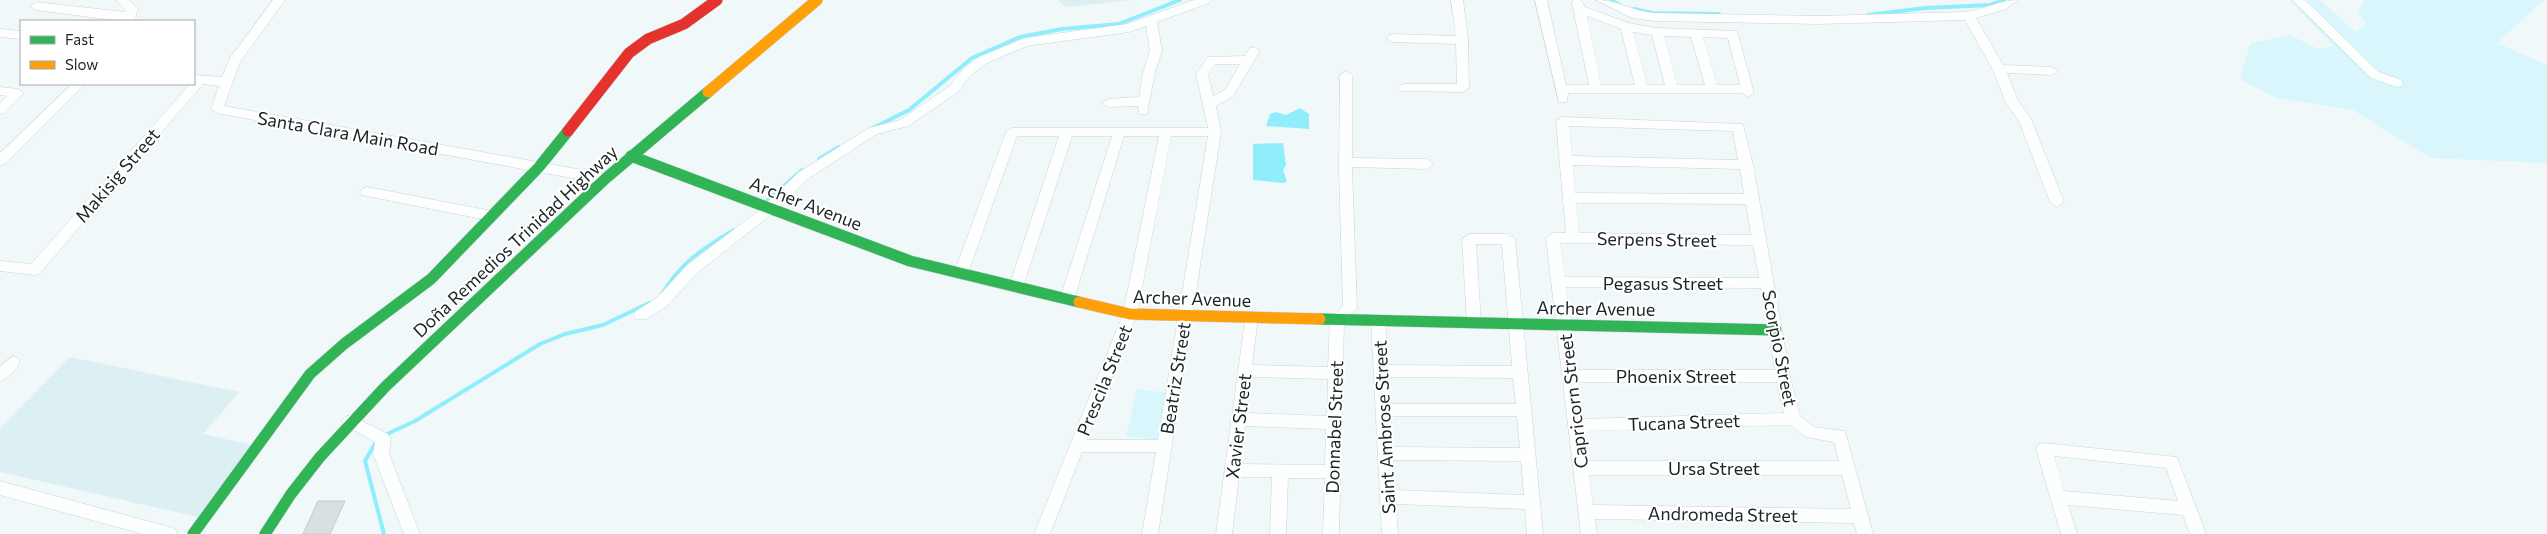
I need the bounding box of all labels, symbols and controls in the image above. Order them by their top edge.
legend [20,20,195,85]
text: Fast [65,30,94,48]
text: Slow [65,55,98,73]
street label: Santa Clara Main Road [256,106,440,160]
street label: Makisig Street [70,123,164,227]
street label: Doña Remedios Trinidad Highway [408,140,622,342]
street label: Archer Avenue [747,171,865,235]
street label: Serpens Street [1597,227,1717,251]
street label: Pegasus Street [1603,272,1723,294]
street label: Archer Avenue [1132,285,1252,311]
street label: Scorpio Street [1758,288,1802,408]
street label: Archer Avenue [1536,296,1656,320]
street label: Beatriz Street [1155,320,1195,436]
street label: Prescila Street [1072,321,1136,439]
street label: Capricorn Street [1554,332,1592,470]
street label: Saint Ambrose Street [1368,340,1400,514]
street label: Donnabel Street [1321,360,1347,494]
street label: Phoenix Street [1616,365,1736,387]
street label: Xavier Street [1221,372,1255,480]
street label: Tucana Street [1627,409,1741,435]
street label: Ursa Street [1668,457,1760,479]
street label: Andromeda Street [1648,502,1798,526]

